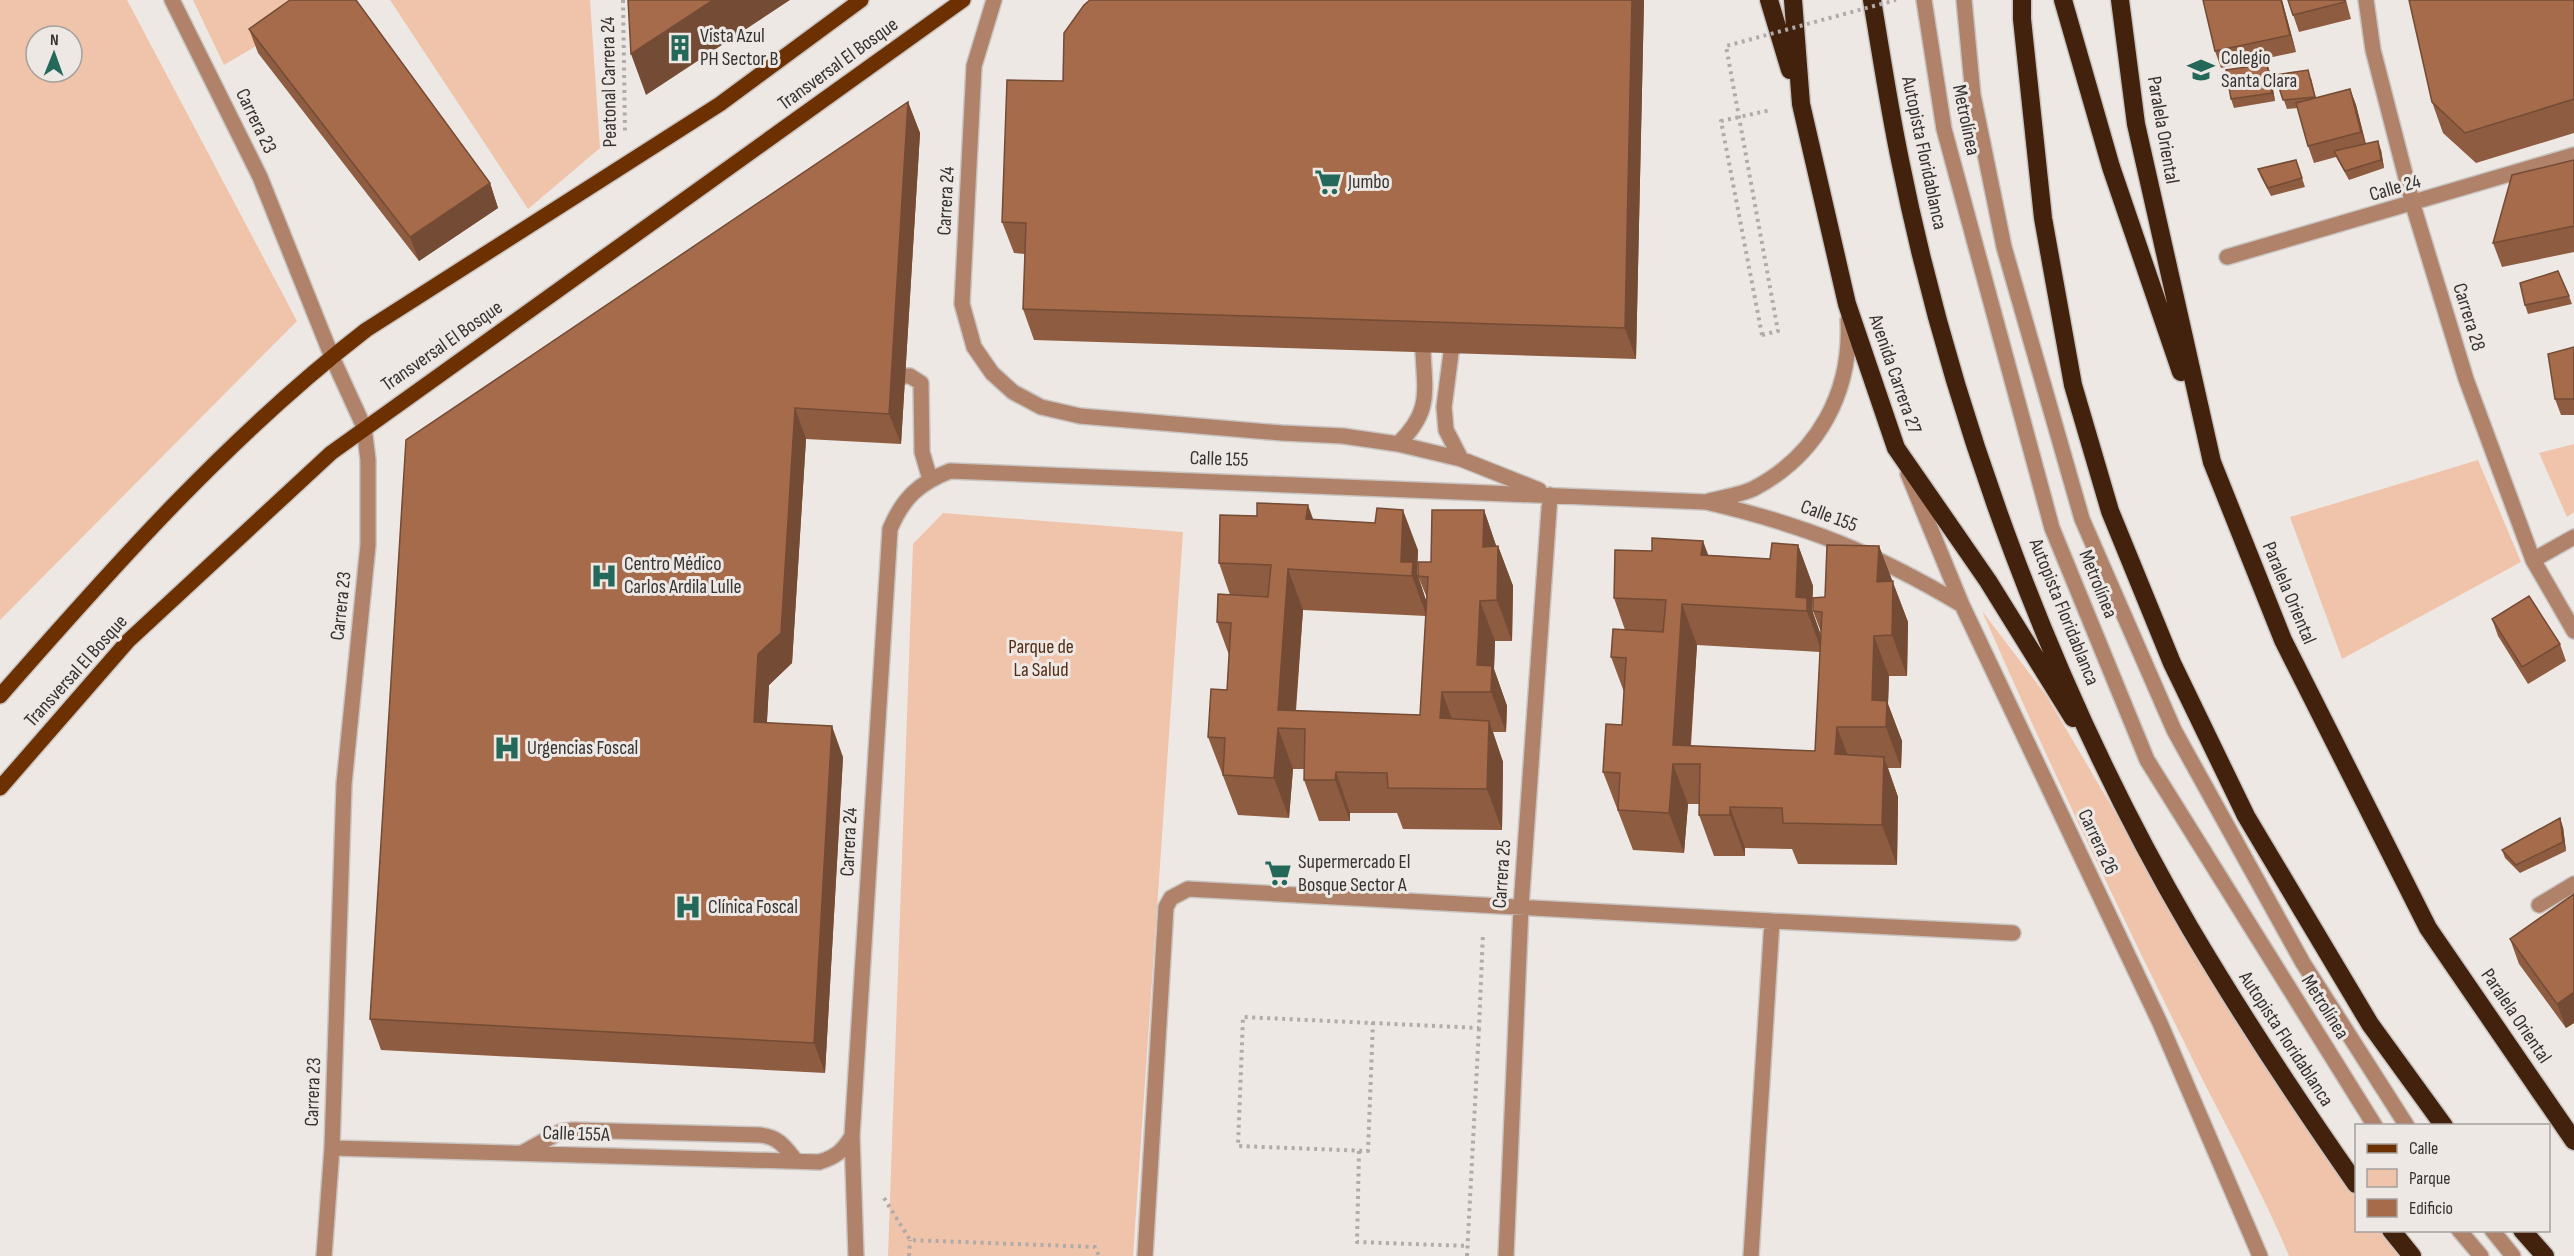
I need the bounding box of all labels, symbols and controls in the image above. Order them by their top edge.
street label: Transversal El Bosque [773,12,903,116]
street label: Peatonal Carrera 24 [596,16,622,148]
north arrow [24,24,84,84]
place label: Vista Azul PH Sector B [700,24,778,71]
text: N [50,31,59,50]
building icon: Vista Azul PH Sector B [665,33,695,63]
place label: Colegio Santa Clara [2221,46,2297,93]
school or university icon: Colegio Santa Clara [2186,55,2216,85]
street label: Autopista Floridablanca [1896,73,1952,232]
street label: Paralela Oriental [2142,74,2184,186]
street label: Metrolínea [1947,83,1985,157]
street label: Carrera 23 [230,85,282,157]
street label: Carrera 24 [932,166,960,236]
supermarket icon: Jumbo [1313,167,1343,197]
street label: Calle 24 [2367,169,2423,207]
place label: Jumbo [1347,170,1390,194]
street label: Carrera 28 [2447,280,2491,354]
street label: Transversal El Bosque [377,295,507,397]
street label: Avenida Carrera 27 [1863,310,1927,437]
street label: Calle 155 [1189,446,1249,472]
street label: Calle 155 [1797,495,1861,537]
street label: Autopista Floridablanca [2023,534,2104,689]
street label: Paralela Oriental [2257,538,2321,648]
street label: Metrolínea [2073,546,2123,622]
place label: Centro Médico Carlos Ardila Lulle [624,552,741,599]
hospital icon: Centro Médico Carlos Ardila Lulle [589,561,619,591]
street label: Carrera 23 [325,570,357,642]
street label: Transversal El Bosque [19,610,133,732]
park label: Parque de La Salud [1008,635,1074,682]
hospital icon: Urgencias Foscal [492,733,522,763]
place label: Urgencias Foscal [527,736,638,760]
street label: Carrera 26 [2072,805,2124,879]
street label: Carrera 24 [835,807,863,877]
street label: Carrera 25 [1488,839,1516,909]
place label: Supermercado El Bosque Sector A [1298,850,1411,897]
supermarket icon: Supermercado El Bosque Sector A [1263,858,1293,888]
hospital icon: Clínica Foscal [673,892,703,922]
place label: Clínica Foscal [708,895,798,919]
street label: Paralela Oriental [2476,964,2556,1068]
street label: Autopista Floridablanca [2233,966,2339,1111]
street label: Metrolínea [2296,970,2354,1044]
street label: Carrera 23 [300,1057,326,1127]
street label: Calle 155A [542,1121,610,1147]
legend [2355,1124,2550,1232]
text: Calle [2409,1138,2438,1159]
text: Parque [2409,1168,2450,1189]
text: Edificio [2409,1198,2453,1219]

